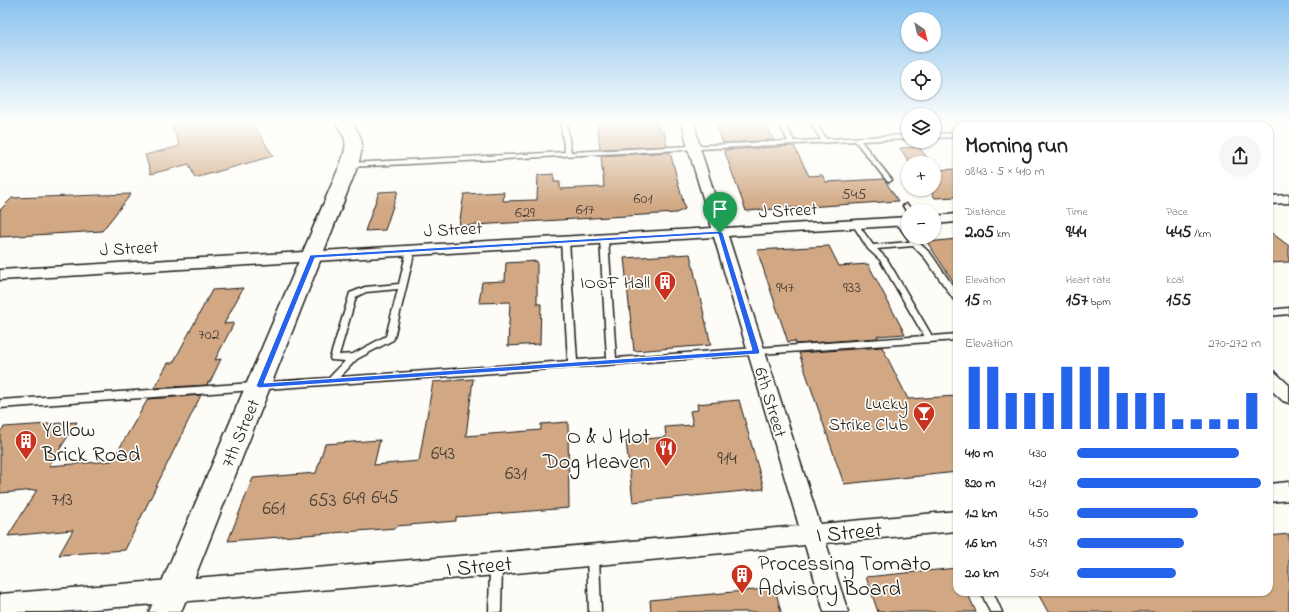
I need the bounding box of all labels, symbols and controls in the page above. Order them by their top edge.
north arrow [901,12,941,52]
map controls [901,12,941,244]
button: locate [901,60,941,100]
button: layers [901,108,941,148]
text: Morning run [965,131,1068,163]
button: share [1219,135,1261,177]
button: + [901,156,941,196]
text: 08:43 · 5 × 410 m [965,162,1045,181]
house number: 545 [842,183,866,207]
house number: 601 [633,187,653,211]
pin [703,192,737,233]
street label: J Street [758,197,818,227]
house number: 617 [576,198,595,222]
icon: arrive [709,198,731,220]
house number: 629 [515,201,535,225]
button: − [901,204,941,244]
text: Distance [965,204,1006,220]
text: Time [1066,204,1087,220]
text: Pace [1166,204,1188,220]
street label: J Street [423,216,483,246]
text: 2.05 [965,220,994,245]
text: 9:44 [1066,220,1086,245]
text: 4:45 [1166,220,1192,245]
text: km [994,226,1010,242]
text: /km [1192,226,1211,242]
street label: J Street [99,235,159,265]
building icon: IOOF Hall [652,269,678,302]
place label: IOOF Hall [580,271,650,297]
text: Elevation [965,272,1005,288]
text: Heart rate [1066,272,1111,288]
text: kcal [1166,272,1184,288]
house number: 947 [776,276,794,300]
house number: 933 [843,276,861,300]
text: 15 [965,288,980,313]
text: 157 [1066,288,1088,313]
text: 155 [1166,288,1191,313]
text: m [980,294,991,310]
text: bpm [1088,294,1111,310]
house number: 702 [198,323,220,347]
text: Elevation [965,334,1013,353]
text: 270–272 m [1208,334,1261,353]
street label: 6th Street [746,364,792,441]
place label: Lucky Strike Club [828,392,908,439]
street label: 7th Street [216,396,268,472]
bar icon: Lucky Strike Club [911,400,937,433]
place label: Yellow Brick Road [41,415,140,472]
place label: O & J Hot Dog Heaven [542,422,651,480]
building icon: Yellow Brick Road [13,428,39,461]
restaurant icon: O & J Hot Dog Heaven [653,435,679,468]
house number: 643 [431,441,455,468]
text: 410 m [965,444,993,463]
text: 4:30 [1029,444,1046,463]
house number: 914 [717,446,737,473]
house number: 631 [505,461,527,488]
text: 820 m [965,474,995,493]
text: 4:21 [1029,474,1046,493]
house number: 645 [371,485,399,512]
house number: 649 [343,486,365,513]
house number: 713 [51,487,73,514]
house number: 653 [309,488,337,515]
house number: 661 [263,496,285,523]
text: 1.2 km [965,504,997,523]
text: 4:50 [1029,504,1049,523]
street label: I Street [815,515,884,553]
text: 1.6 km [965,534,997,553]
text: 4:59 [1029,534,1047,553]
street label: I Street [445,549,514,587]
place label: Processing Tomato Advisory Board [758,549,931,607]
building icon: Processing Tomato Advisory Board [729,562,755,595]
text: 2.0 km [965,564,999,583]
text: 5:04 [1029,564,1049,583]

